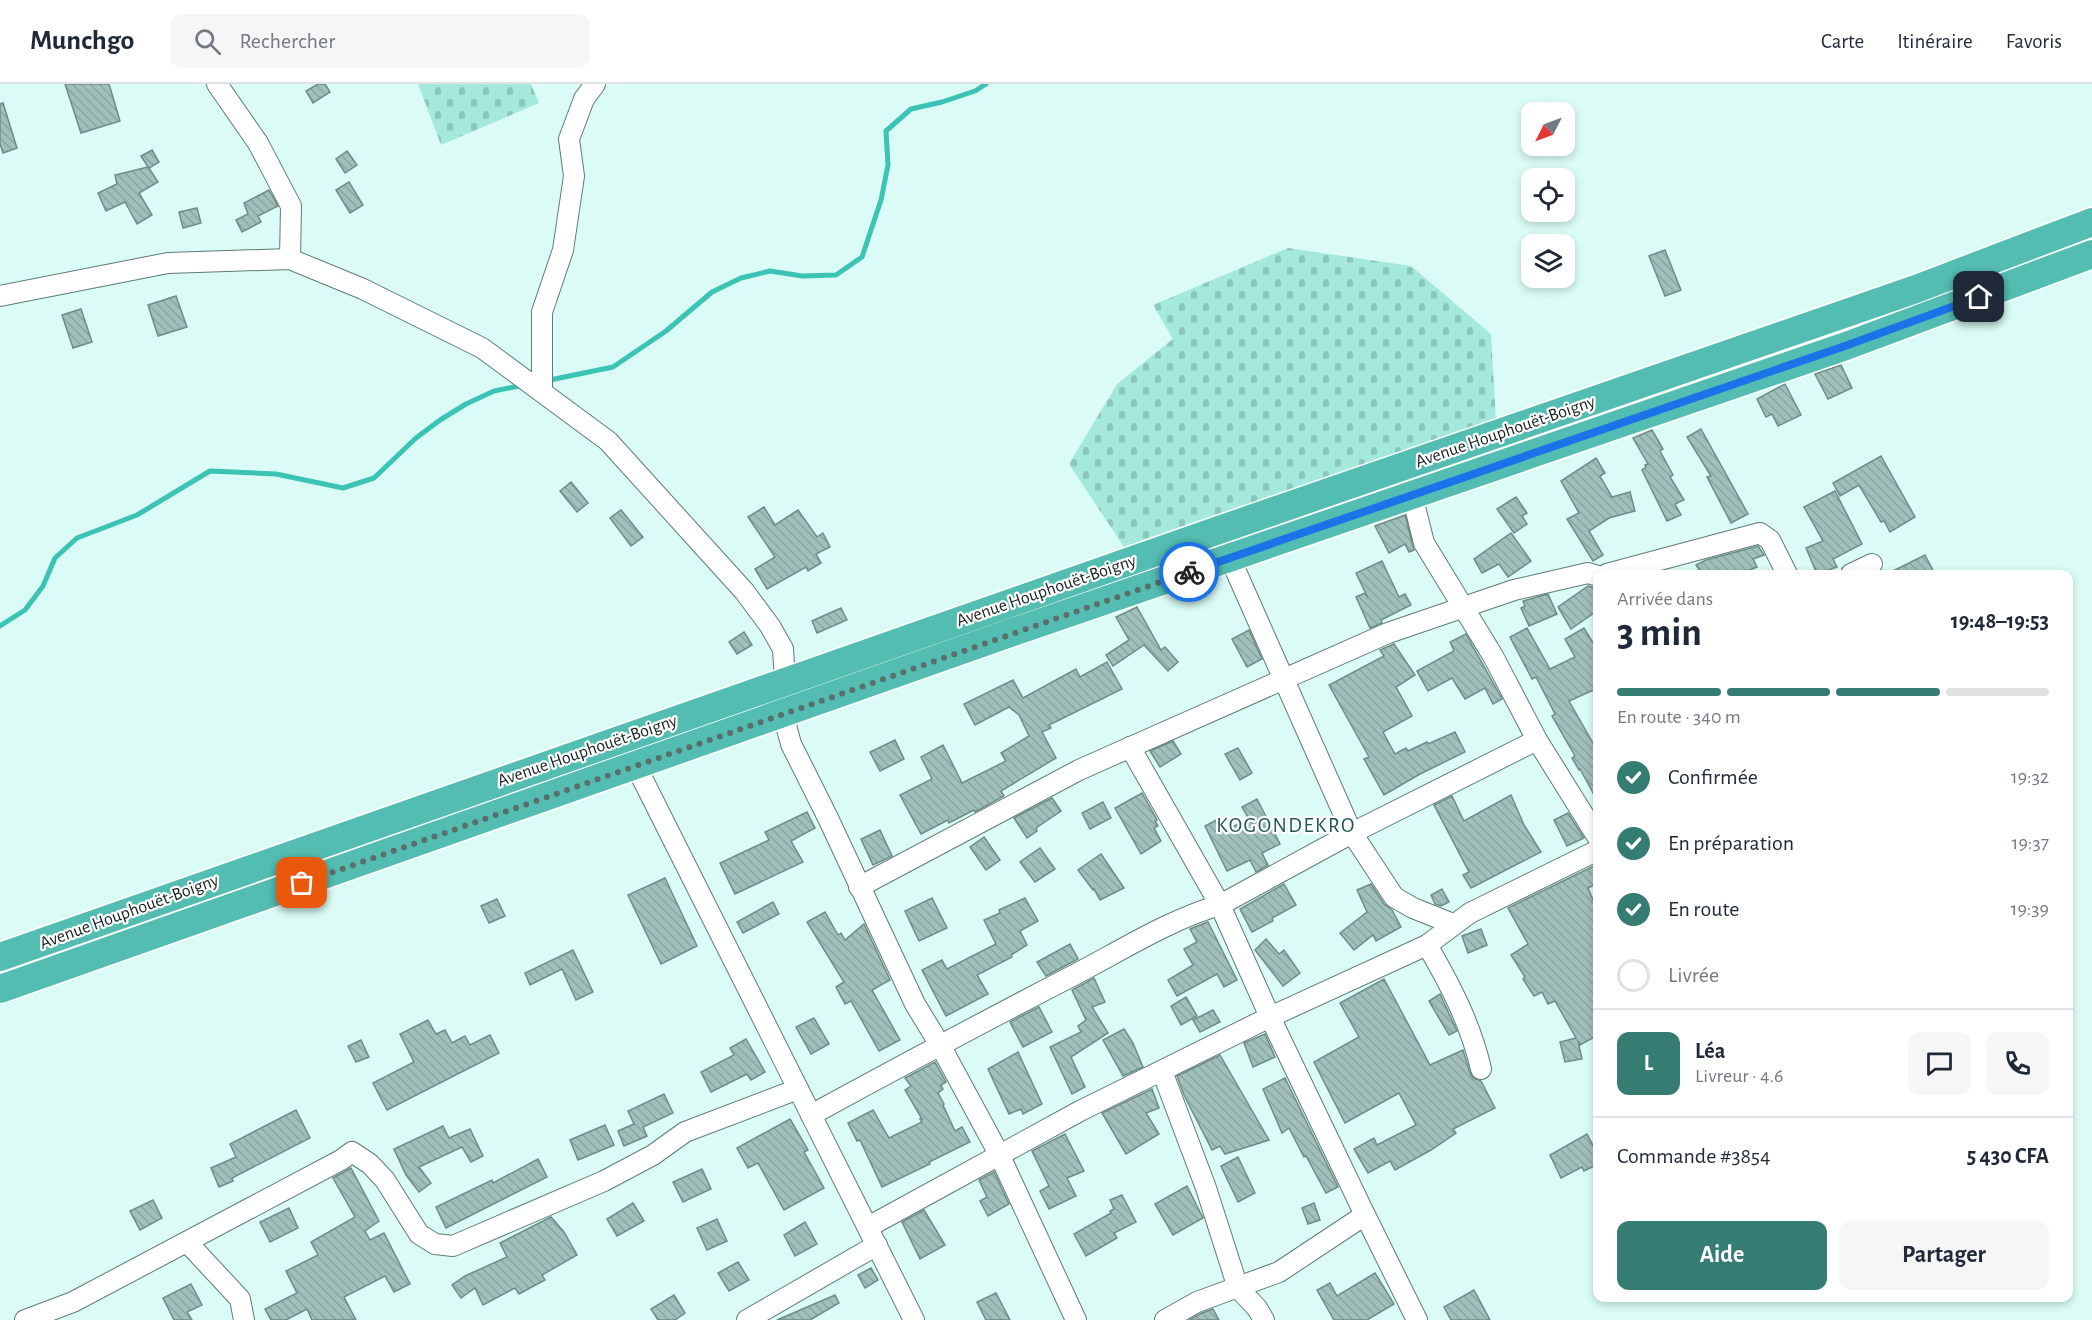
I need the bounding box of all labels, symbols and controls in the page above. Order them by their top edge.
search box [170,14,590,68]
icon: search [191,25,224,58]
text: Munchgo [30,27,134,55]
text: Rechercher [239,30,335,52]
text: Carte [1821,31,1864,52]
text: Itinéraire [1897,31,1973,52]
text: Favoris [2006,31,2062,52]
north arrow [1521,102,1575,156]
map controls [1521,102,1575,288]
button: locate [1521,168,1575,222]
button: layers [1521,234,1575,288]
pin [1953,271,2004,322]
icon: home [1962,280,1995,313]
street label: Avenue Houphouët-Boigny [1413,393,1598,471]
courier [1159,542,1219,602]
street label: Avenue Houphouët-Boigny [954,552,1139,630]
icon: bike [1173,556,1206,589]
text: Arrivée dans [1617,589,1713,609]
text: 19:48–19:53 [1951,610,2049,632]
text: 3 min [1617,614,1702,653]
text: En route · 340 m [1617,707,1741,727]
street label: Avenue Houphouët-Boigny [495,712,680,790]
icon: check [1617,761,1650,794]
text: Confirmée [1668,766,1758,788]
text: 19:32 [2011,767,2049,787]
district label: KOGONDEKRO [1216,815,1356,836]
icon: check [1617,827,1650,860]
text: En préparation [1668,832,1794,854]
text: 19:37 [2012,833,2049,853]
pin [276,857,327,908]
icon: bag [285,866,318,899]
street label: Avenue Houphouët-Boigny [38,871,221,953]
icon: check [1617,893,1650,926]
text: En route [1668,898,1739,920]
text: 19:39 [2011,899,2049,919]
text: Livrée [1668,964,1719,986]
button: chat [1908,1032,1971,1095]
button: phone [1986,1032,2049,1095]
text: Léa [1695,1040,1725,1062]
text: L [1644,1052,1653,1074]
text: Livreur · 4.6 [1695,1066,1784,1086]
text: Commande #3854 [1617,1145,1771,1167]
text: 5 430 CFA [1967,1145,2049,1167]
button: Aide [1617,1221,1827,1290]
button: Partager [1839,1221,2049,1290]

